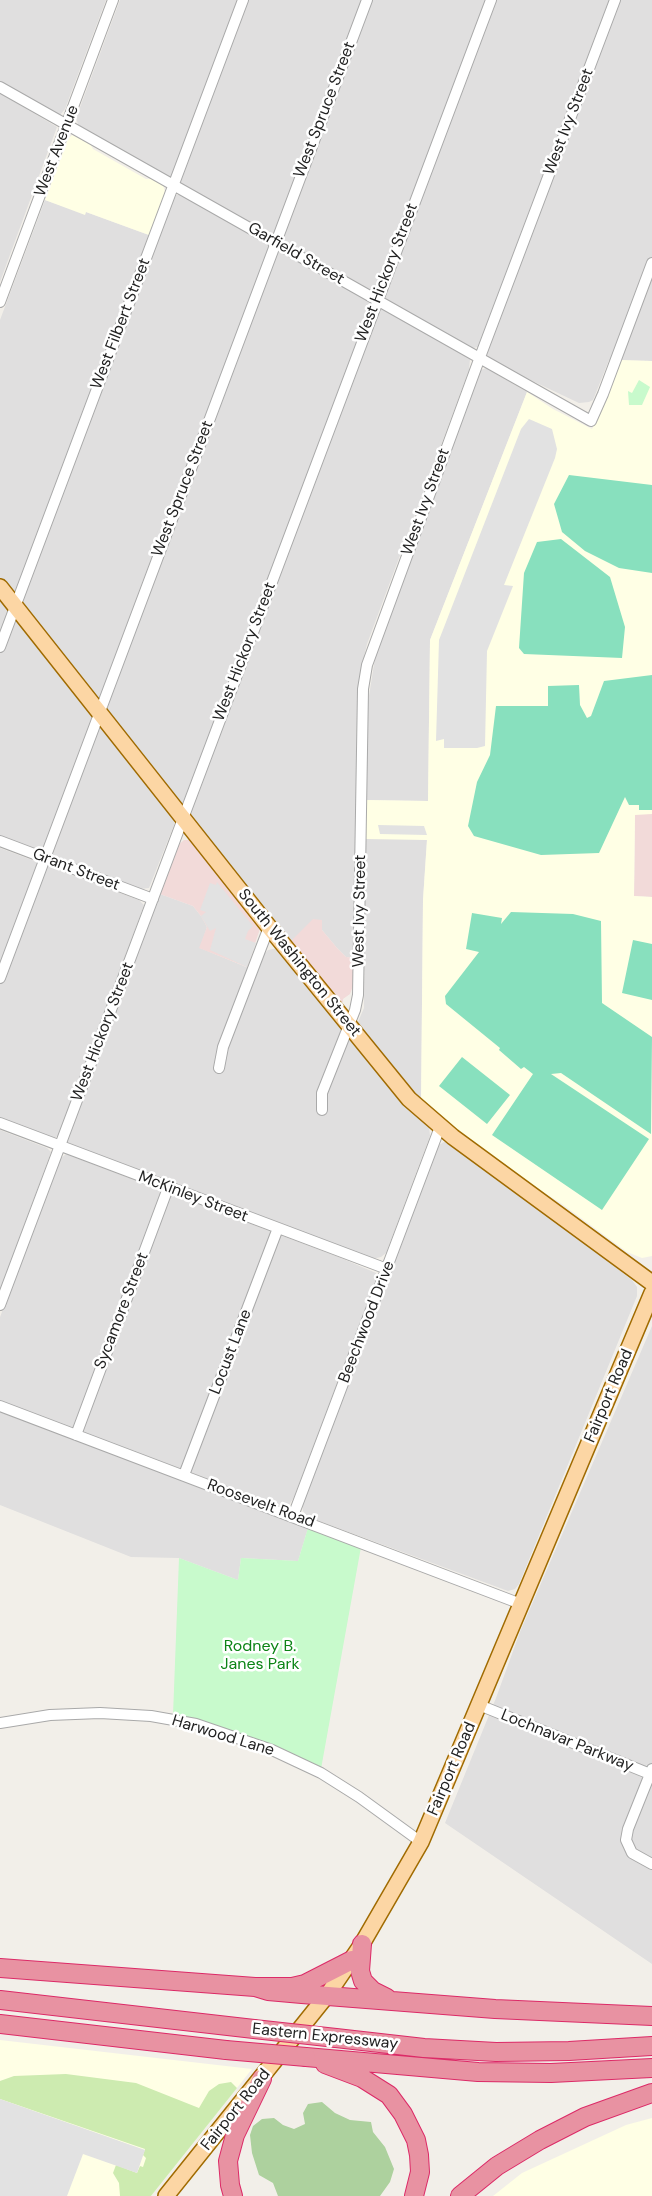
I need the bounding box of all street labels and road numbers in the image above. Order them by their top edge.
street label: West Spruce Street [290,39,360,181]
street label: West Ivy Street [540,66,598,178]
street label: West Avenue [31,103,83,199]
street label: West Hickory Street [352,201,422,345]
street label: Garfield Street [244,219,348,289]
street label: West Filbert Street [87,256,155,392]
street label: West Spruce Street [148,418,218,560]
street label: West Ivy Street [398,446,454,558]
street label: West Hickory Street [210,580,280,724]
street label: Grant Street [30,845,122,895]
street label: West Ivy Street [349,855,371,967]
street label: South Washington Street [233,885,365,1041]
street label: West Hickory Street [68,960,138,1104]
street label: McKinley Street [136,1167,250,1227]
street label: Sycamore Street [91,1250,153,1372]
street label: Beechwood Drive [335,1258,399,1386]
street label: Locust Lane [206,1307,256,1397]
street label: Fairport Road [581,1346,637,1446]
street label: Roosevelt Road [204,1476,318,1532]
street label: Lochnavar Parkway [498,1706,636,1776]
street label: Harwood Lane [169,1711,277,1761]
street label: Fairport Road [424,1719,480,1819]
street label: Eastern Expressway [251,2020,399,2054]
street label: Fairport Road [197,2065,275,2155]

